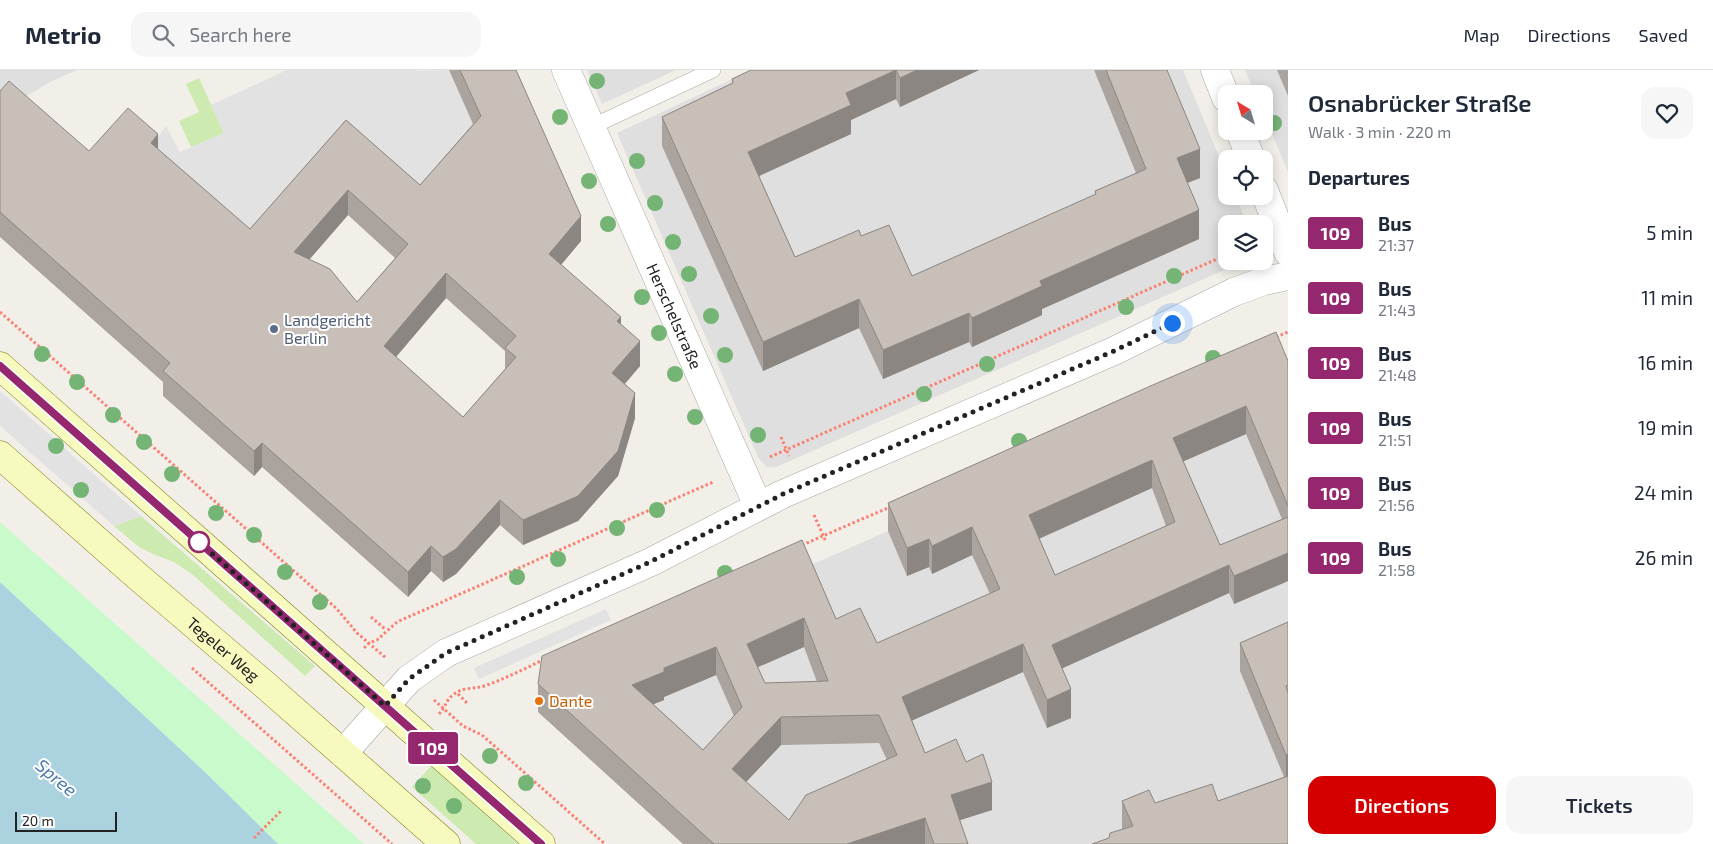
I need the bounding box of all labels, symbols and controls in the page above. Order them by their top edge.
search box [131,12,481,57]
text: Metrio [25,20,101,49]
icon: search [149,21,177,49]
text: Search here [189,23,291,46]
text: Map [1463,24,1500,46]
text: Directions [1528,24,1611,46]
text: Saved [1639,24,1688,46]
north arrow [1218,85,1272,140]
map controls [1218,85,1273,270]
button: heart [1641,87,1693,139]
text: Osnabrücker Straße [1308,88,1532,117]
text: Walk · 3 min · 220 m [1308,122,1451,141]
button: locate [1218,150,1273,205]
text: Departures [1308,166,1410,189]
text: Bus [1378,212,1412,235]
button: layers [1218,215,1273,270]
text: 5 min [1646,221,1693,244]
text: 109 [1321,222,1350,244]
text: 21:37 [1378,235,1414,254]
street label: Herschelstraße [643,260,706,372]
text: Bus [1378,277,1412,300]
text: 11 min [1641,286,1693,309]
text: 109 [1321,287,1350,309]
text: 21:43 [1378,300,1416,319]
place label: Landgericht Berlin [284,310,371,347]
your location [1160,311,1185,336]
marker: Landgericht Berlin [268,323,280,335]
text: Bus [1378,342,1412,365]
text: 16 min [1638,351,1693,374]
text: 109 [1321,352,1350,374]
text: 21:48 [1378,365,1417,384]
text: Bus [1378,407,1412,430]
text: 19 min [1638,416,1693,439]
text: 109 [1321,417,1350,439]
text: 21:51 [1378,430,1412,449]
text: Bus [1378,472,1412,495]
text: 24 min [1634,481,1693,504]
text: 109 [1321,482,1350,504]
text: 21:56 [1378,495,1415,514]
unlabelled marker [188,531,210,553]
text: Bus [1378,537,1412,560]
text: 26 min [1635,546,1693,569]
text: 109 [1321,547,1350,569]
text: 21:58 [1378,560,1415,579]
street label: Tegeler Weg [184,613,264,685]
place label: Dante [549,691,592,710]
marker: Dante [533,695,545,707]
line badge: 109 [404,732,462,764]
text: 109 [418,737,448,759]
water label: Spree [32,754,82,801]
button: Directions [1308,776,1496,834]
button: Tickets [1506,776,1693,834]
scale bar [15,809,118,832]
text: 20 m [22,812,54,829]

